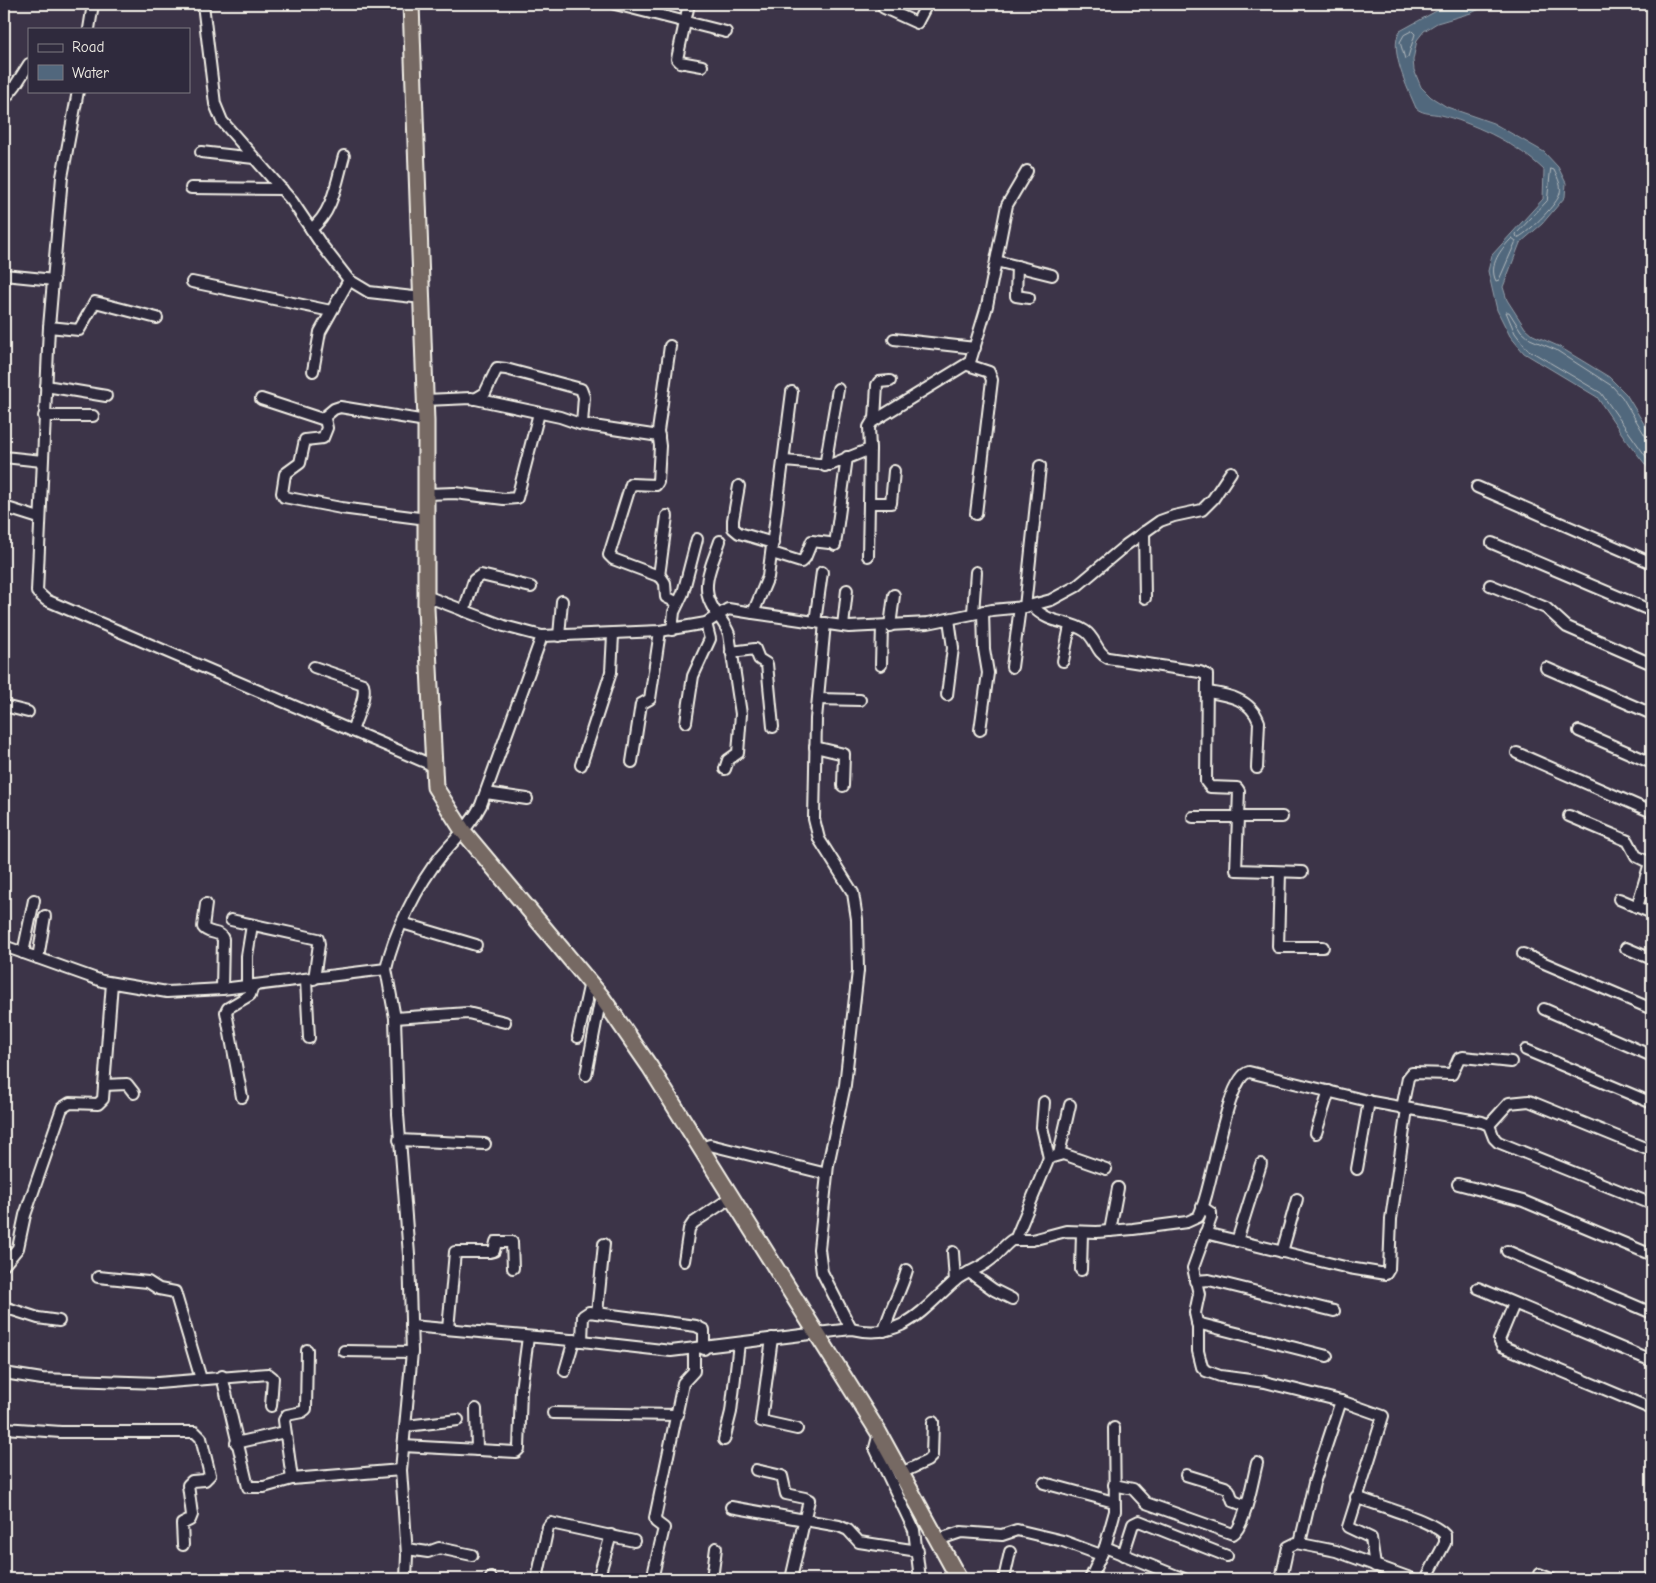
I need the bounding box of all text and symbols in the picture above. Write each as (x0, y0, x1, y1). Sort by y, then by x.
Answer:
legend (28, 28, 190, 92)
text: Road (72, 38, 104, 56)
text: Water (72, 64, 109, 82)

